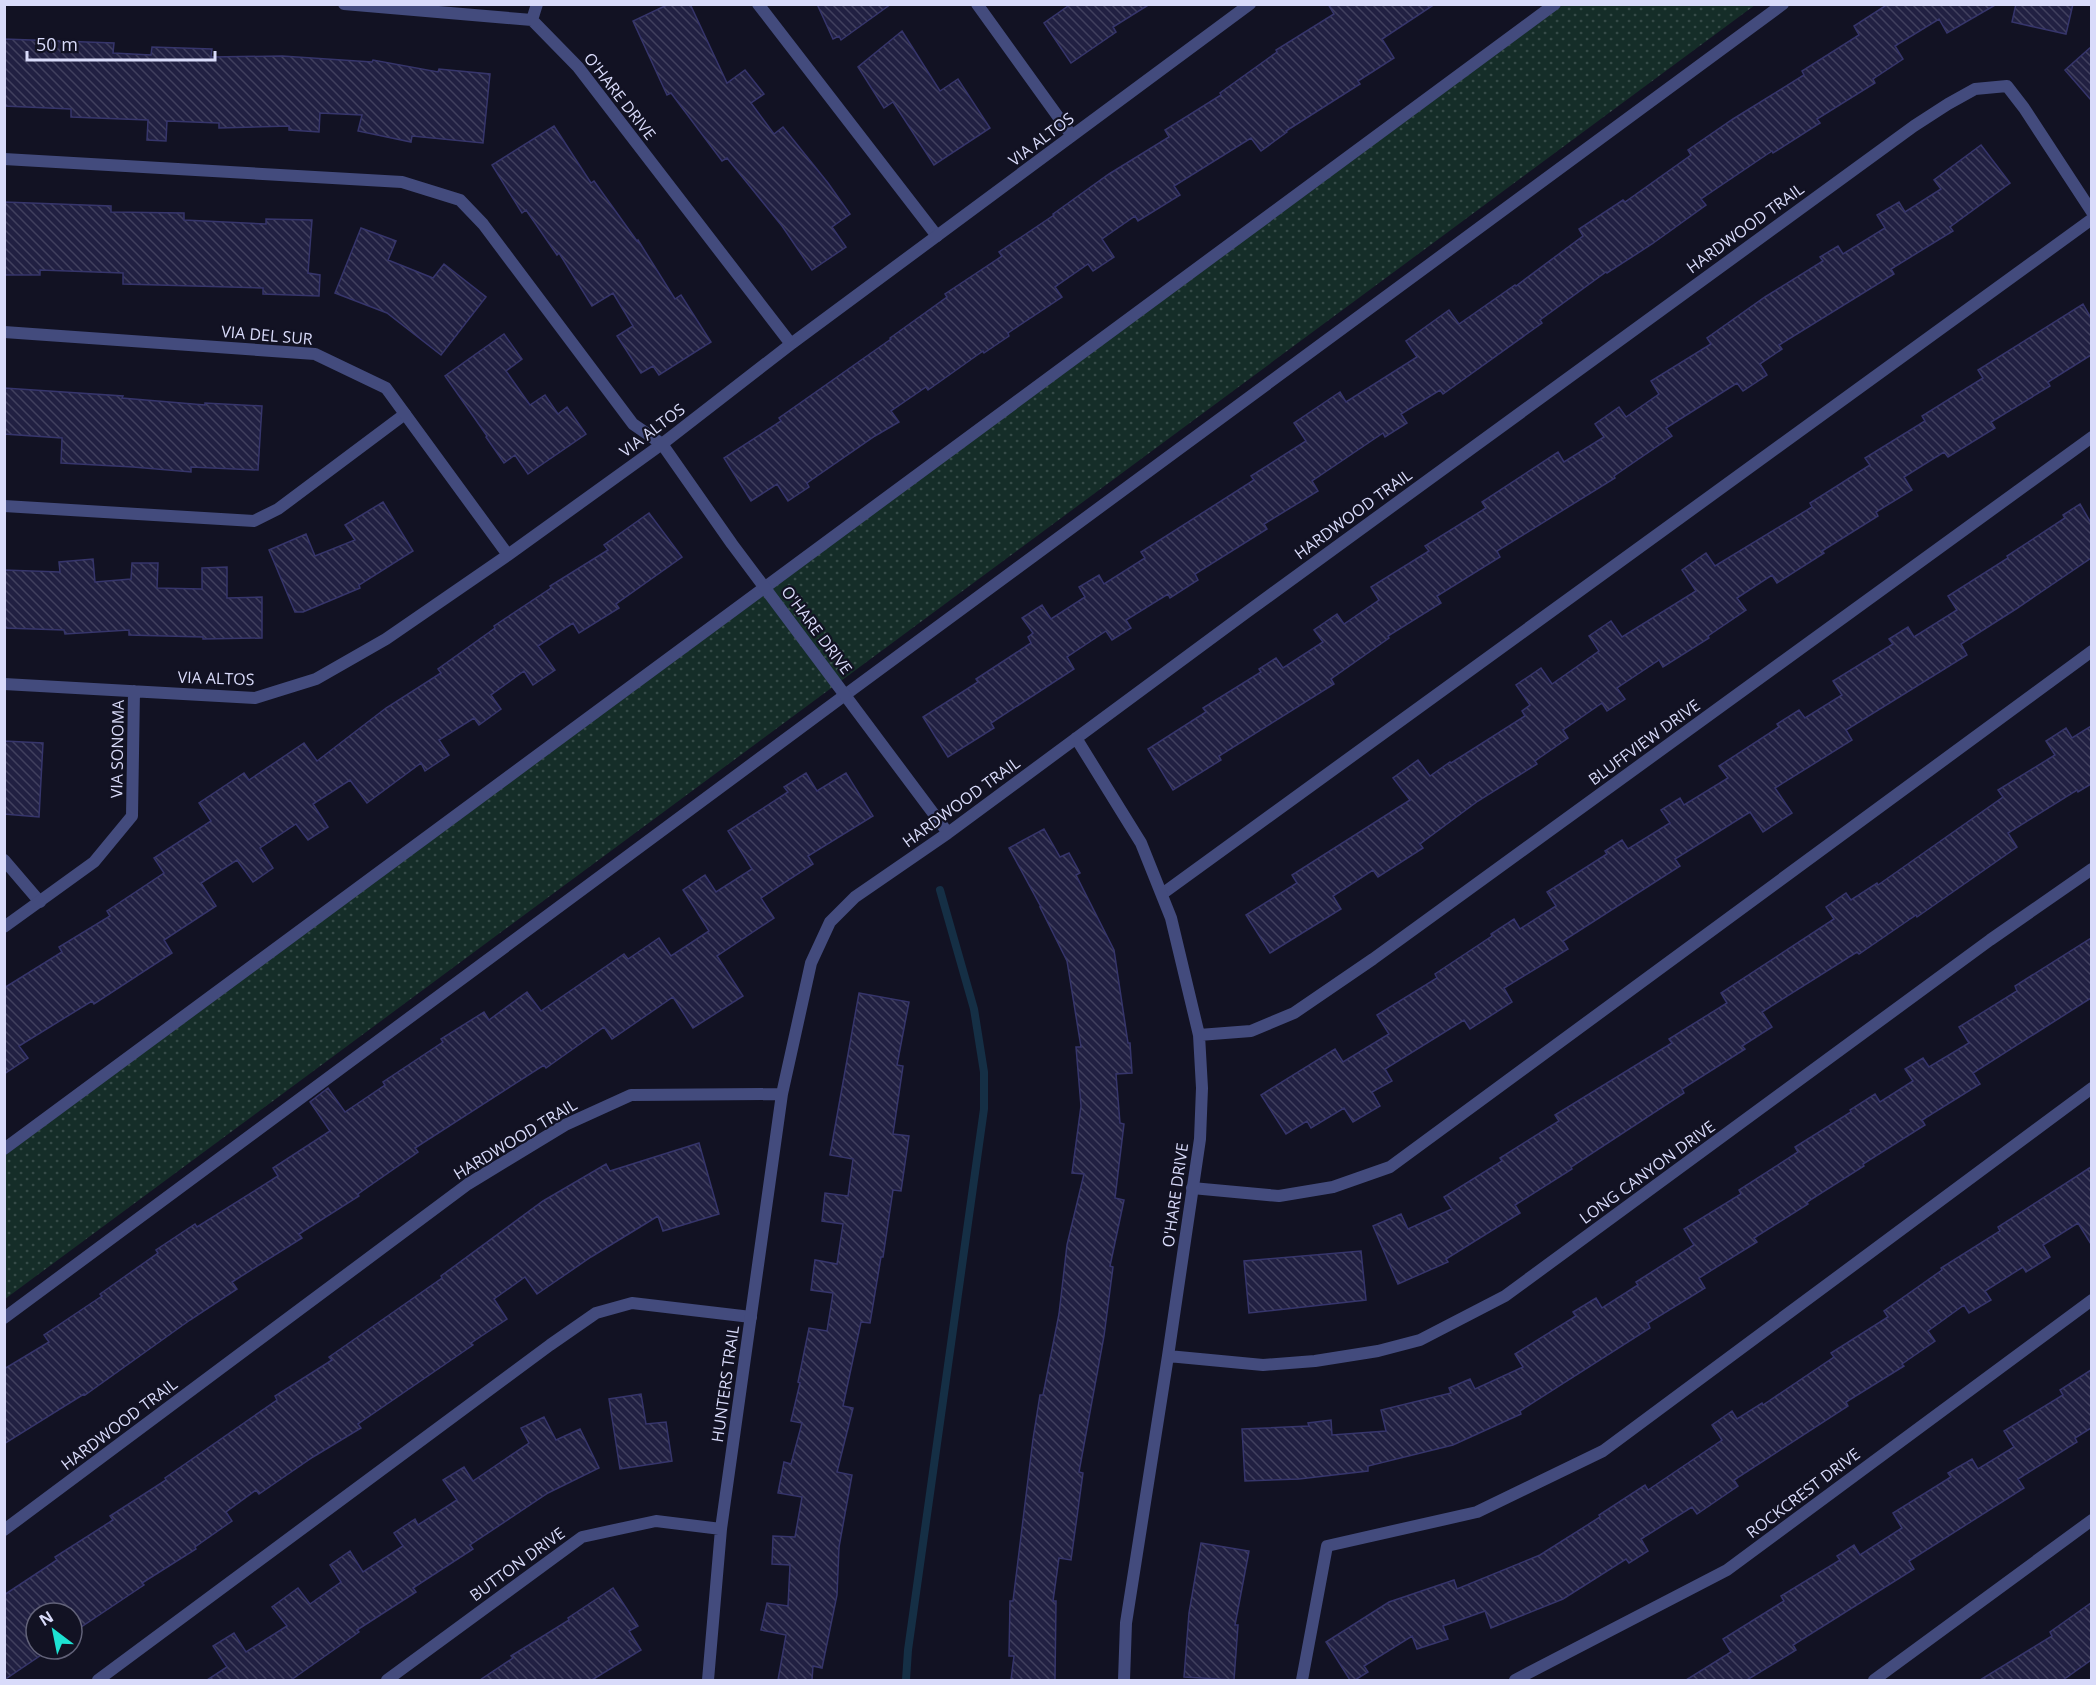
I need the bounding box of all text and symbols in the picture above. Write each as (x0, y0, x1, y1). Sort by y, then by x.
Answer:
scale bar (27, 24, 214, 62)
text: 50 m (36, 32, 78, 56)
street label: O'HARE DRIVE (579, 48, 661, 144)
street label: VIA ALTOS (1004, 107, 1078, 171)
street label: HARDWOOD TRAIL (1682, 178, 1808, 278)
street label: VIA DEL SUR (220, 320, 314, 350)
street label: VIA ALTOS (615, 398, 689, 462)
street label: HARDWOOD TRAIL (1290, 464, 1416, 564)
street label: O'HARE DRIVE (777, 581, 857, 679)
street label: VIA ALTOS (177, 666, 255, 690)
street label: BLUFFVIEW DRIVE (1584, 694, 1704, 790)
street label: VIA SONOMA (105, 699, 129, 798)
street label: HARDWOOD TRAIL (898, 752, 1024, 852)
street label: HARDWOOD TRAIL (449, 1093, 581, 1185)
street label: LONG CANYON DRIVE (1575, 1115, 1719, 1229)
street label: O'HARE DRIVE (1157, 1141, 1193, 1249)
street label: HUNTERS TRAIL (706, 1324, 744, 1444)
street label: HARDWOOD TRAIL (56, 1373, 182, 1475)
street label: ROCKCREST DRIVE (1742, 1443, 1864, 1543)
street label: BUTTON DRIVE (465, 1522, 569, 1606)
north arrow (24, 1601, 84, 1661)
text: N (35, 1606, 57, 1631)

